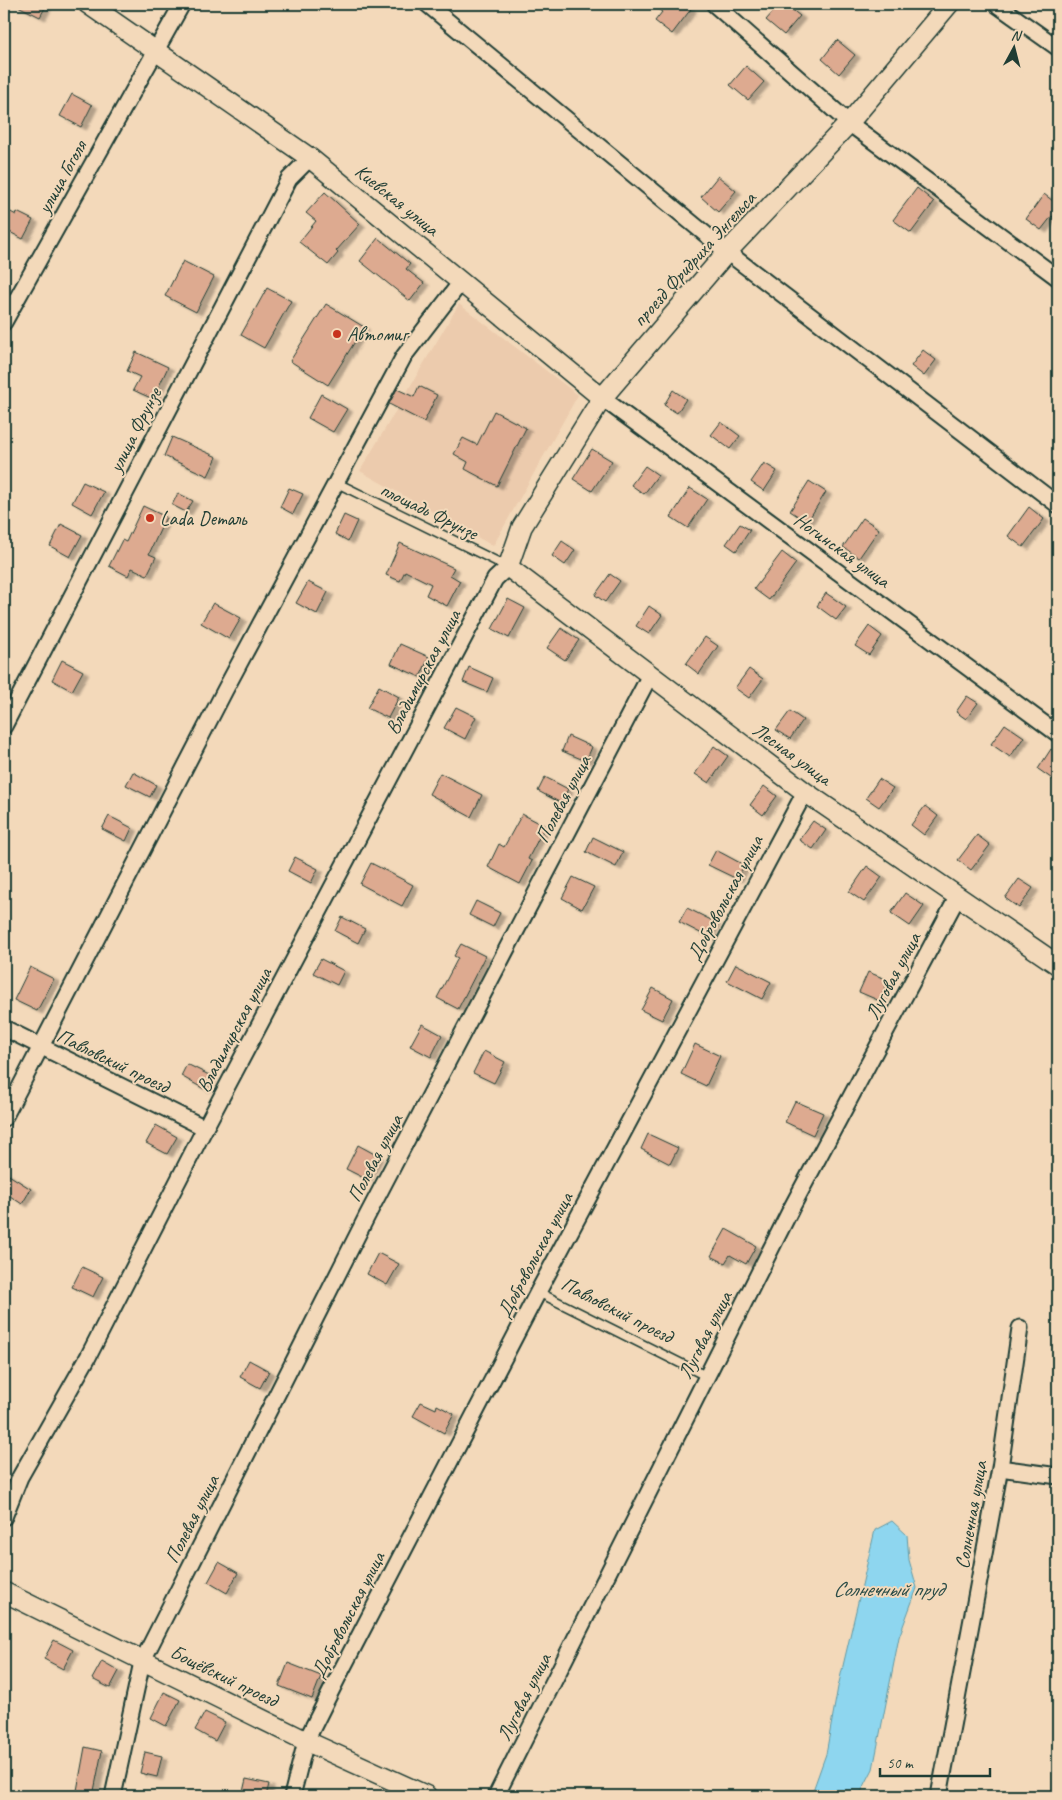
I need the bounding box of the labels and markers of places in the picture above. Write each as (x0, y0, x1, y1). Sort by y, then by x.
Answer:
place label: Автомиг (347, 322, 410, 347)
marker: Автомиг (331, 328, 343, 340)
place label: Lada Dеталь (160, 506, 248, 531)
marker: Lada Dеталь (144, 512, 156, 524)

